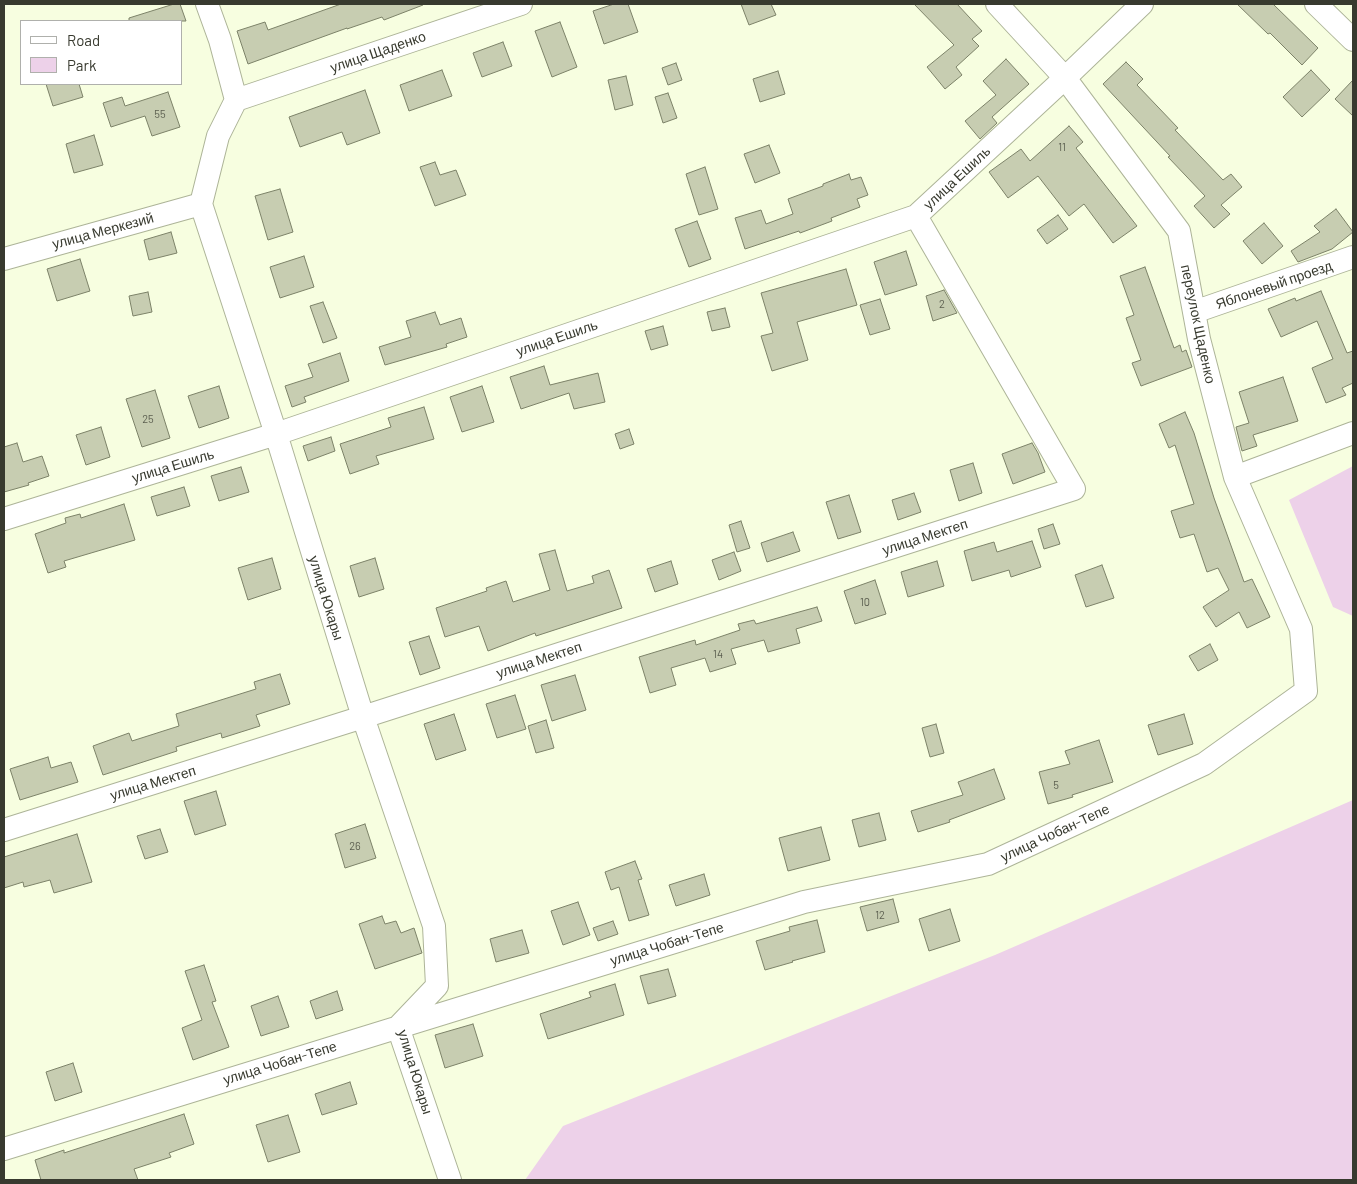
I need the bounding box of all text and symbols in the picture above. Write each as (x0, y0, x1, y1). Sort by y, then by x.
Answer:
legend (20, 20, 182, 85)
street label: улица Щаденко (328, 28, 428, 76)
text: Road (67, 31, 100, 49)
text: Park (67, 56, 96, 74)
house number: 55 (154, 107, 166, 121)
house number: 11 (1058, 140, 1066, 154)
street label: улица Ешиль (920, 143, 994, 213)
street label: улица Меркезий (50, 209, 156, 253)
street label: Яблоневый проезд (1214, 257, 1334, 313)
street label: переулок Щаденко (1177, 263, 1219, 385)
house number: 2 (939, 297, 945, 311)
street label: улица Ешиль (514, 316, 600, 360)
house number: 25 (142, 412, 154, 426)
street label: улица Ешиль (130, 446, 216, 486)
street label: улица Мектеп (880, 515, 970, 559)
street label: улица Юкары (305, 554, 347, 642)
house number: 10 (860, 595, 870, 609)
street label: улица Мектеп (494, 638, 584, 682)
house number: 14 (713, 647, 723, 661)
street label: улица Мектеп (108, 762, 198, 804)
house number: 5 (1053, 778, 1059, 792)
street label: улица Чобан-Тепе (998, 800, 1112, 866)
house number: 26 (349, 839, 361, 853)
house number: 12 (875, 908, 885, 922)
street label: улица Чобан-Тепе (608, 919, 726, 969)
street label: улица Юкары (394, 1028, 436, 1116)
street label: улица Чобан-Тепе (221, 1038, 339, 1088)

